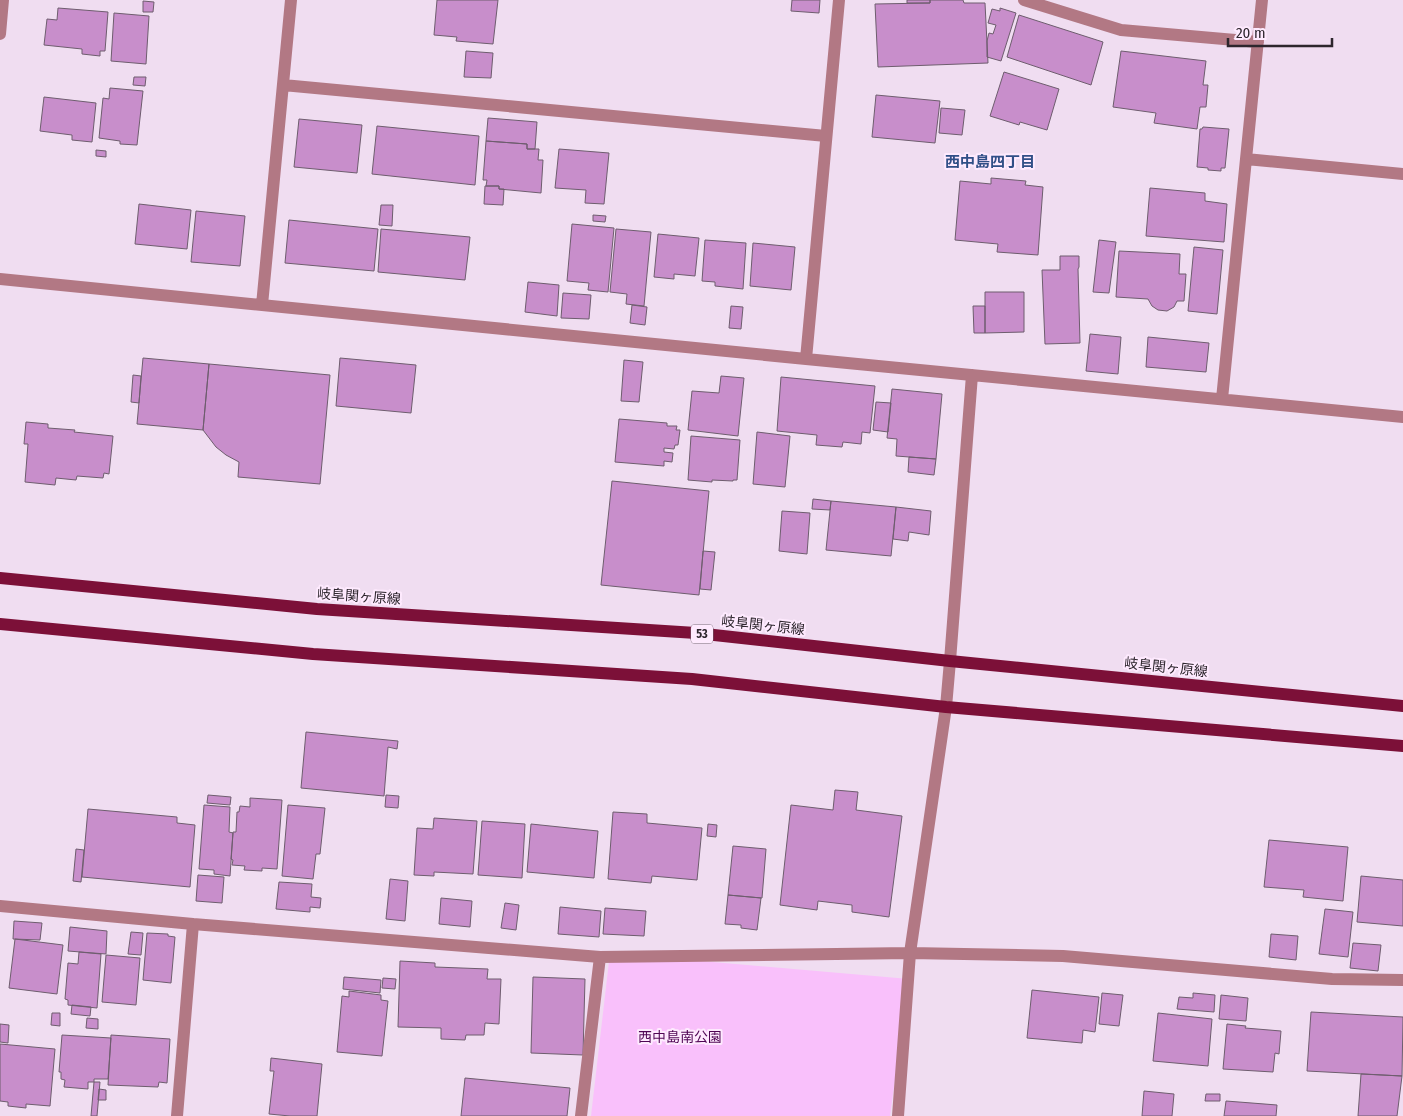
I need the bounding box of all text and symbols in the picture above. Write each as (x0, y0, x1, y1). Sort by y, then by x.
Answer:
scale bar (1228, 15, 1332, 47)
text: 20 m (1236, 24, 1266, 42)
district label: 西中島四丁目 (945, 153, 1035, 171)
street label: 岐阜関ヶ原線 (316, 585, 401, 608)
street label: 岐阜関ヶ原線 (720, 613, 806, 638)
road number: 53 (691, 624, 713, 644)
street label: 岐阜関ヶ原線 (1123, 655, 1209, 680)
park label: 西中島南公園 (638, 1029, 722, 1046)

